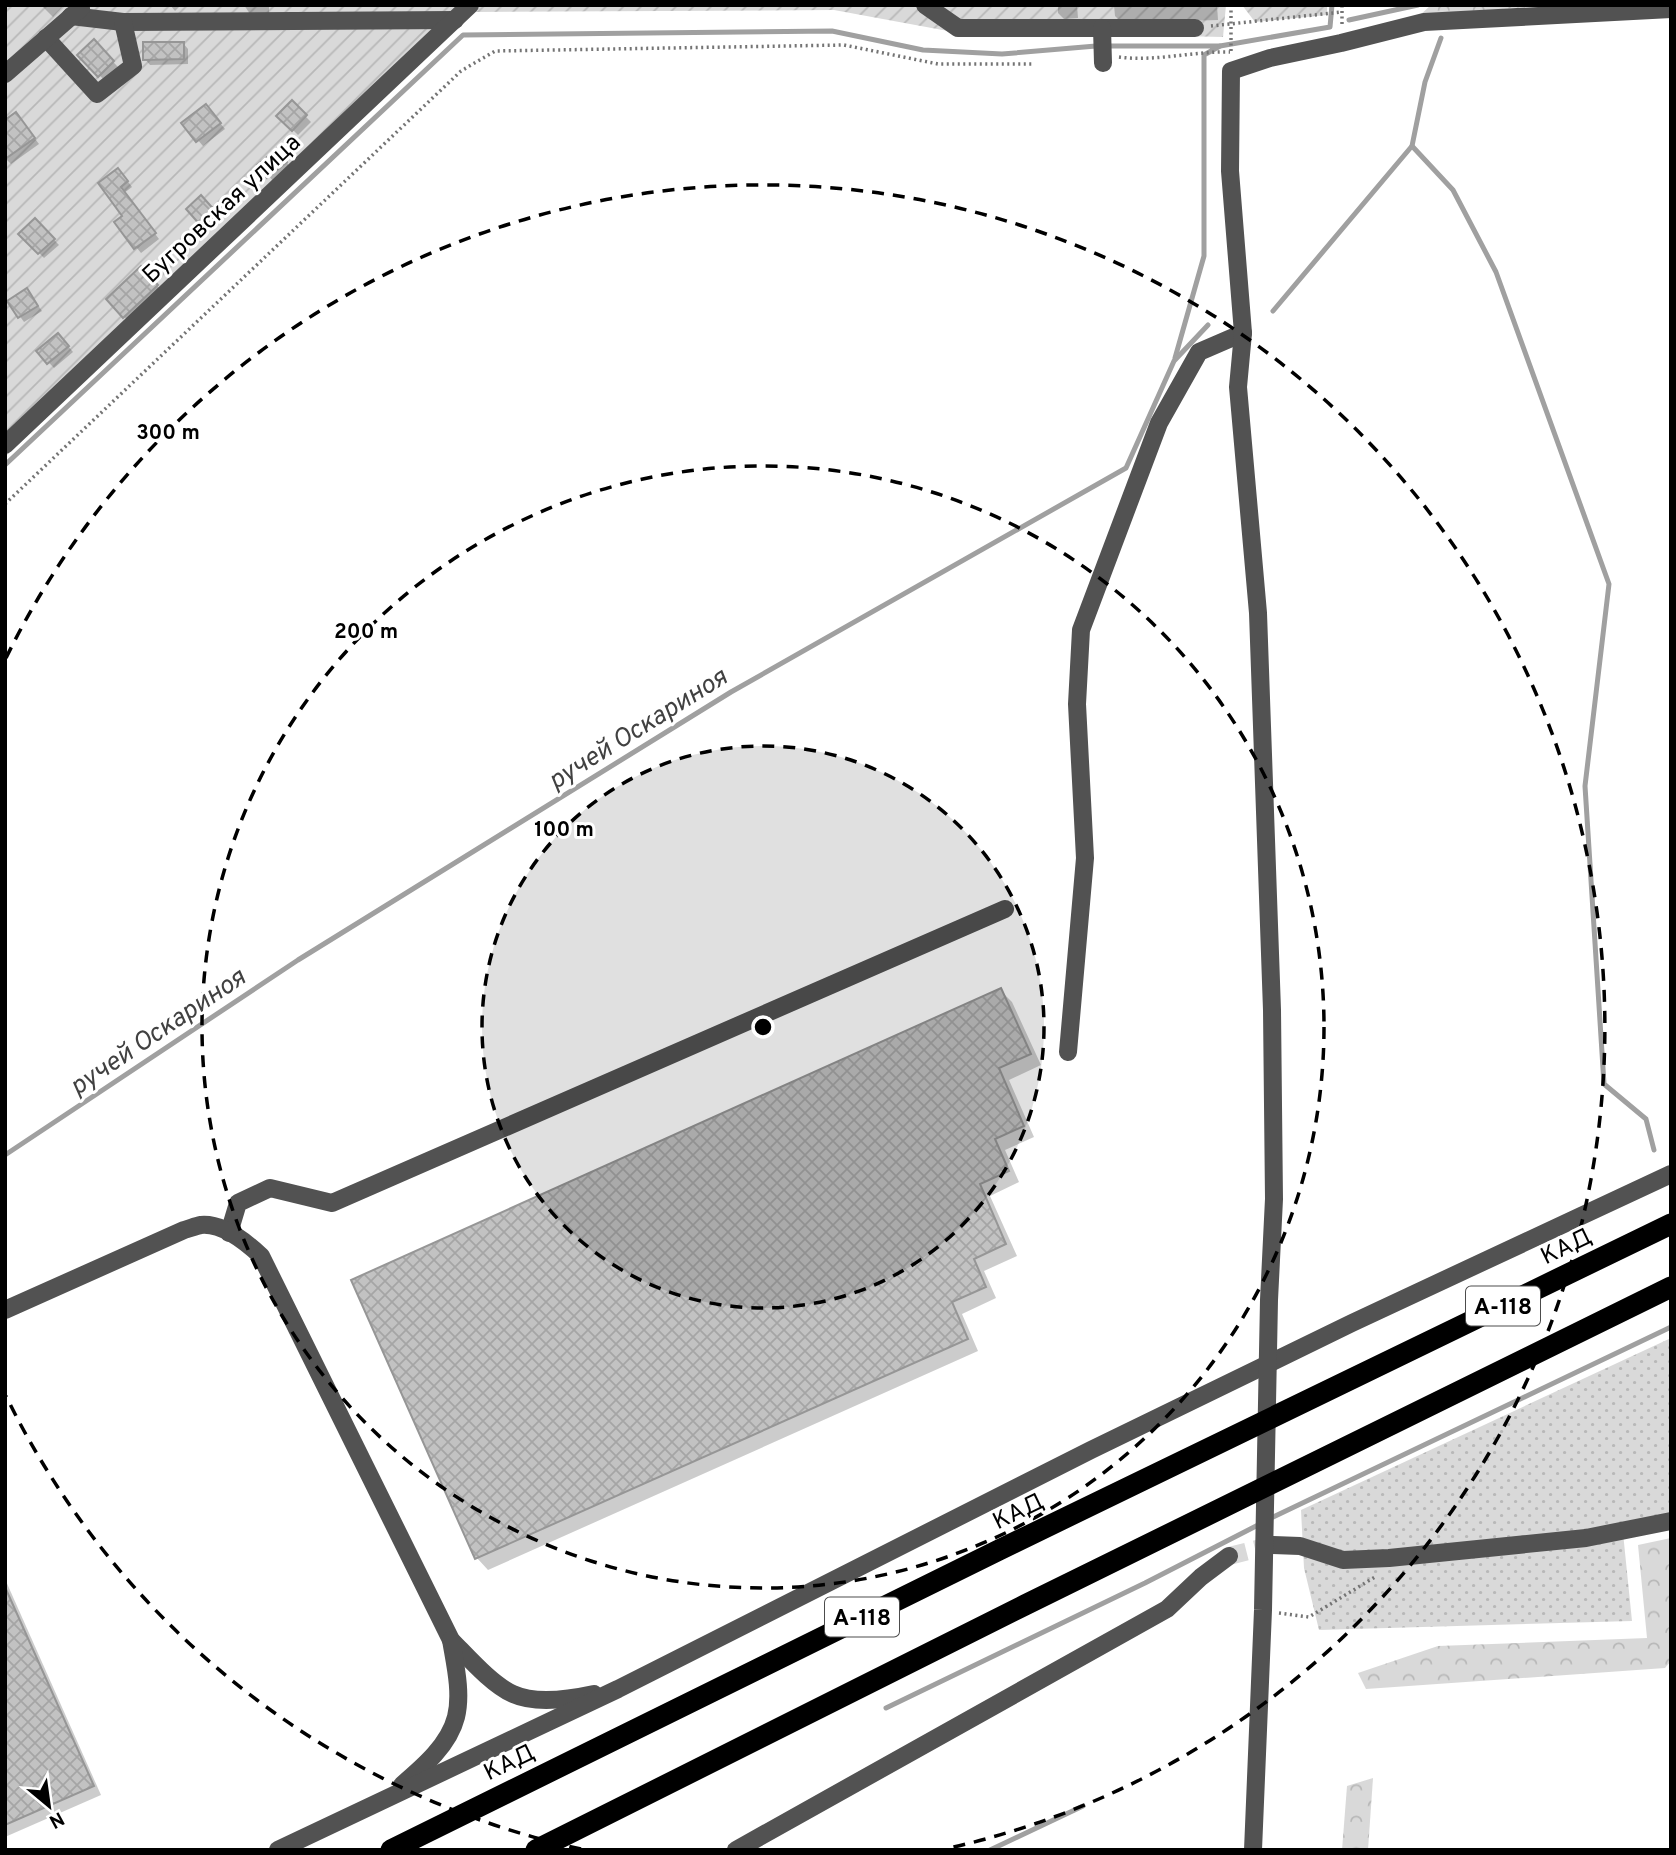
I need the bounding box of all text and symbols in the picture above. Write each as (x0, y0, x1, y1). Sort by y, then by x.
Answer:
street label: Бугровская улица (137, 128, 308, 291)
text: 300 m (136, 420, 200, 447)
text: 200 m (334, 619, 398, 646)
water label: ручей Оскариноя (542, 661, 735, 799)
text: 100 m (534, 817, 594, 844)
water label: ручей Оскариноя (64, 962, 253, 1104)
centre of rings (751, 1015, 775, 1039)
street label: КАД (1536, 1223, 1597, 1273)
road number: А-118 (1466, 1287, 1540, 1326)
street label: КАД (988, 1488, 1049, 1538)
road number: А-118 (825, 1598, 899, 1636)
street label: КАД (479, 1739, 540, 1789)
north arrow (14, 1771, 84, 1841)
text: N (44, 1805, 68, 1833)

